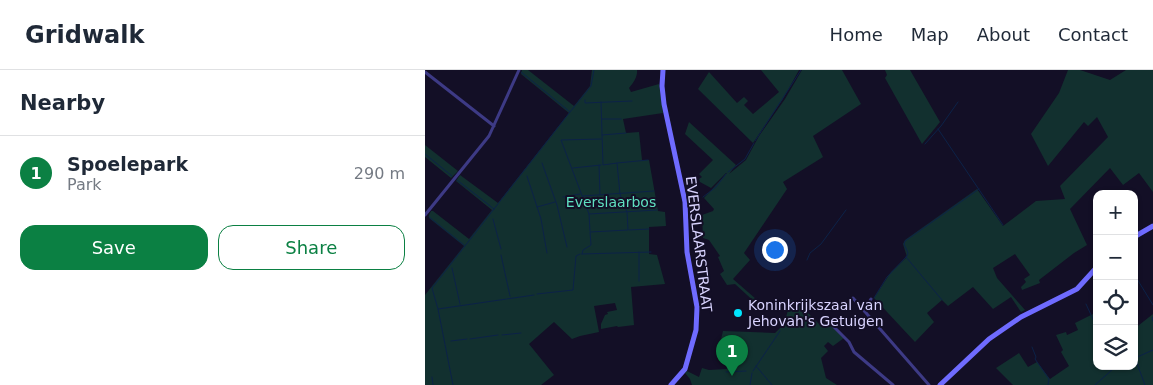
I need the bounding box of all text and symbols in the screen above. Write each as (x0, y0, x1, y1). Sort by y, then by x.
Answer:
text: Gridwalk (25, 21, 145, 49)
text: Home (830, 24, 883, 45)
text: Map (911, 24, 949, 45)
text: About (977, 24, 1030, 45)
text: Contact (1058, 24, 1128, 45)
text: Nearby (20, 91, 105, 115)
text: Spoelepark (67, 153, 188, 175)
text: 1 (30, 164, 42, 183)
text: 290 m (354, 164, 405, 183)
text: Park (67, 175, 102, 194)
street label: EVERSLAARSTRAAT (683, 175, 715, 313)
map controls (1093, 190, 1138, 370)
button: + (1093, 190, 1138, 235)
park label: Everslaarbos (566, 194, 656, 210)
button: Save (20, 225, 208, 270)
button: Share (218, 225, 405, 270)
button: − (1093, 235, 1138, 280)
your location (762, 237, 788, 263)
button: locate (1093, 280, 1138, 325)
place label: Koninkrijkszaal van Jehovah's Getuigen (747, 297, 884, 329)
marker: Koninkrijkszaal van Jehovah's Getuigen (732, 307, 744, 319)
button: layers (1093, 325, 1138, 370)
pin: 1 (716, 335, 748, 376)

